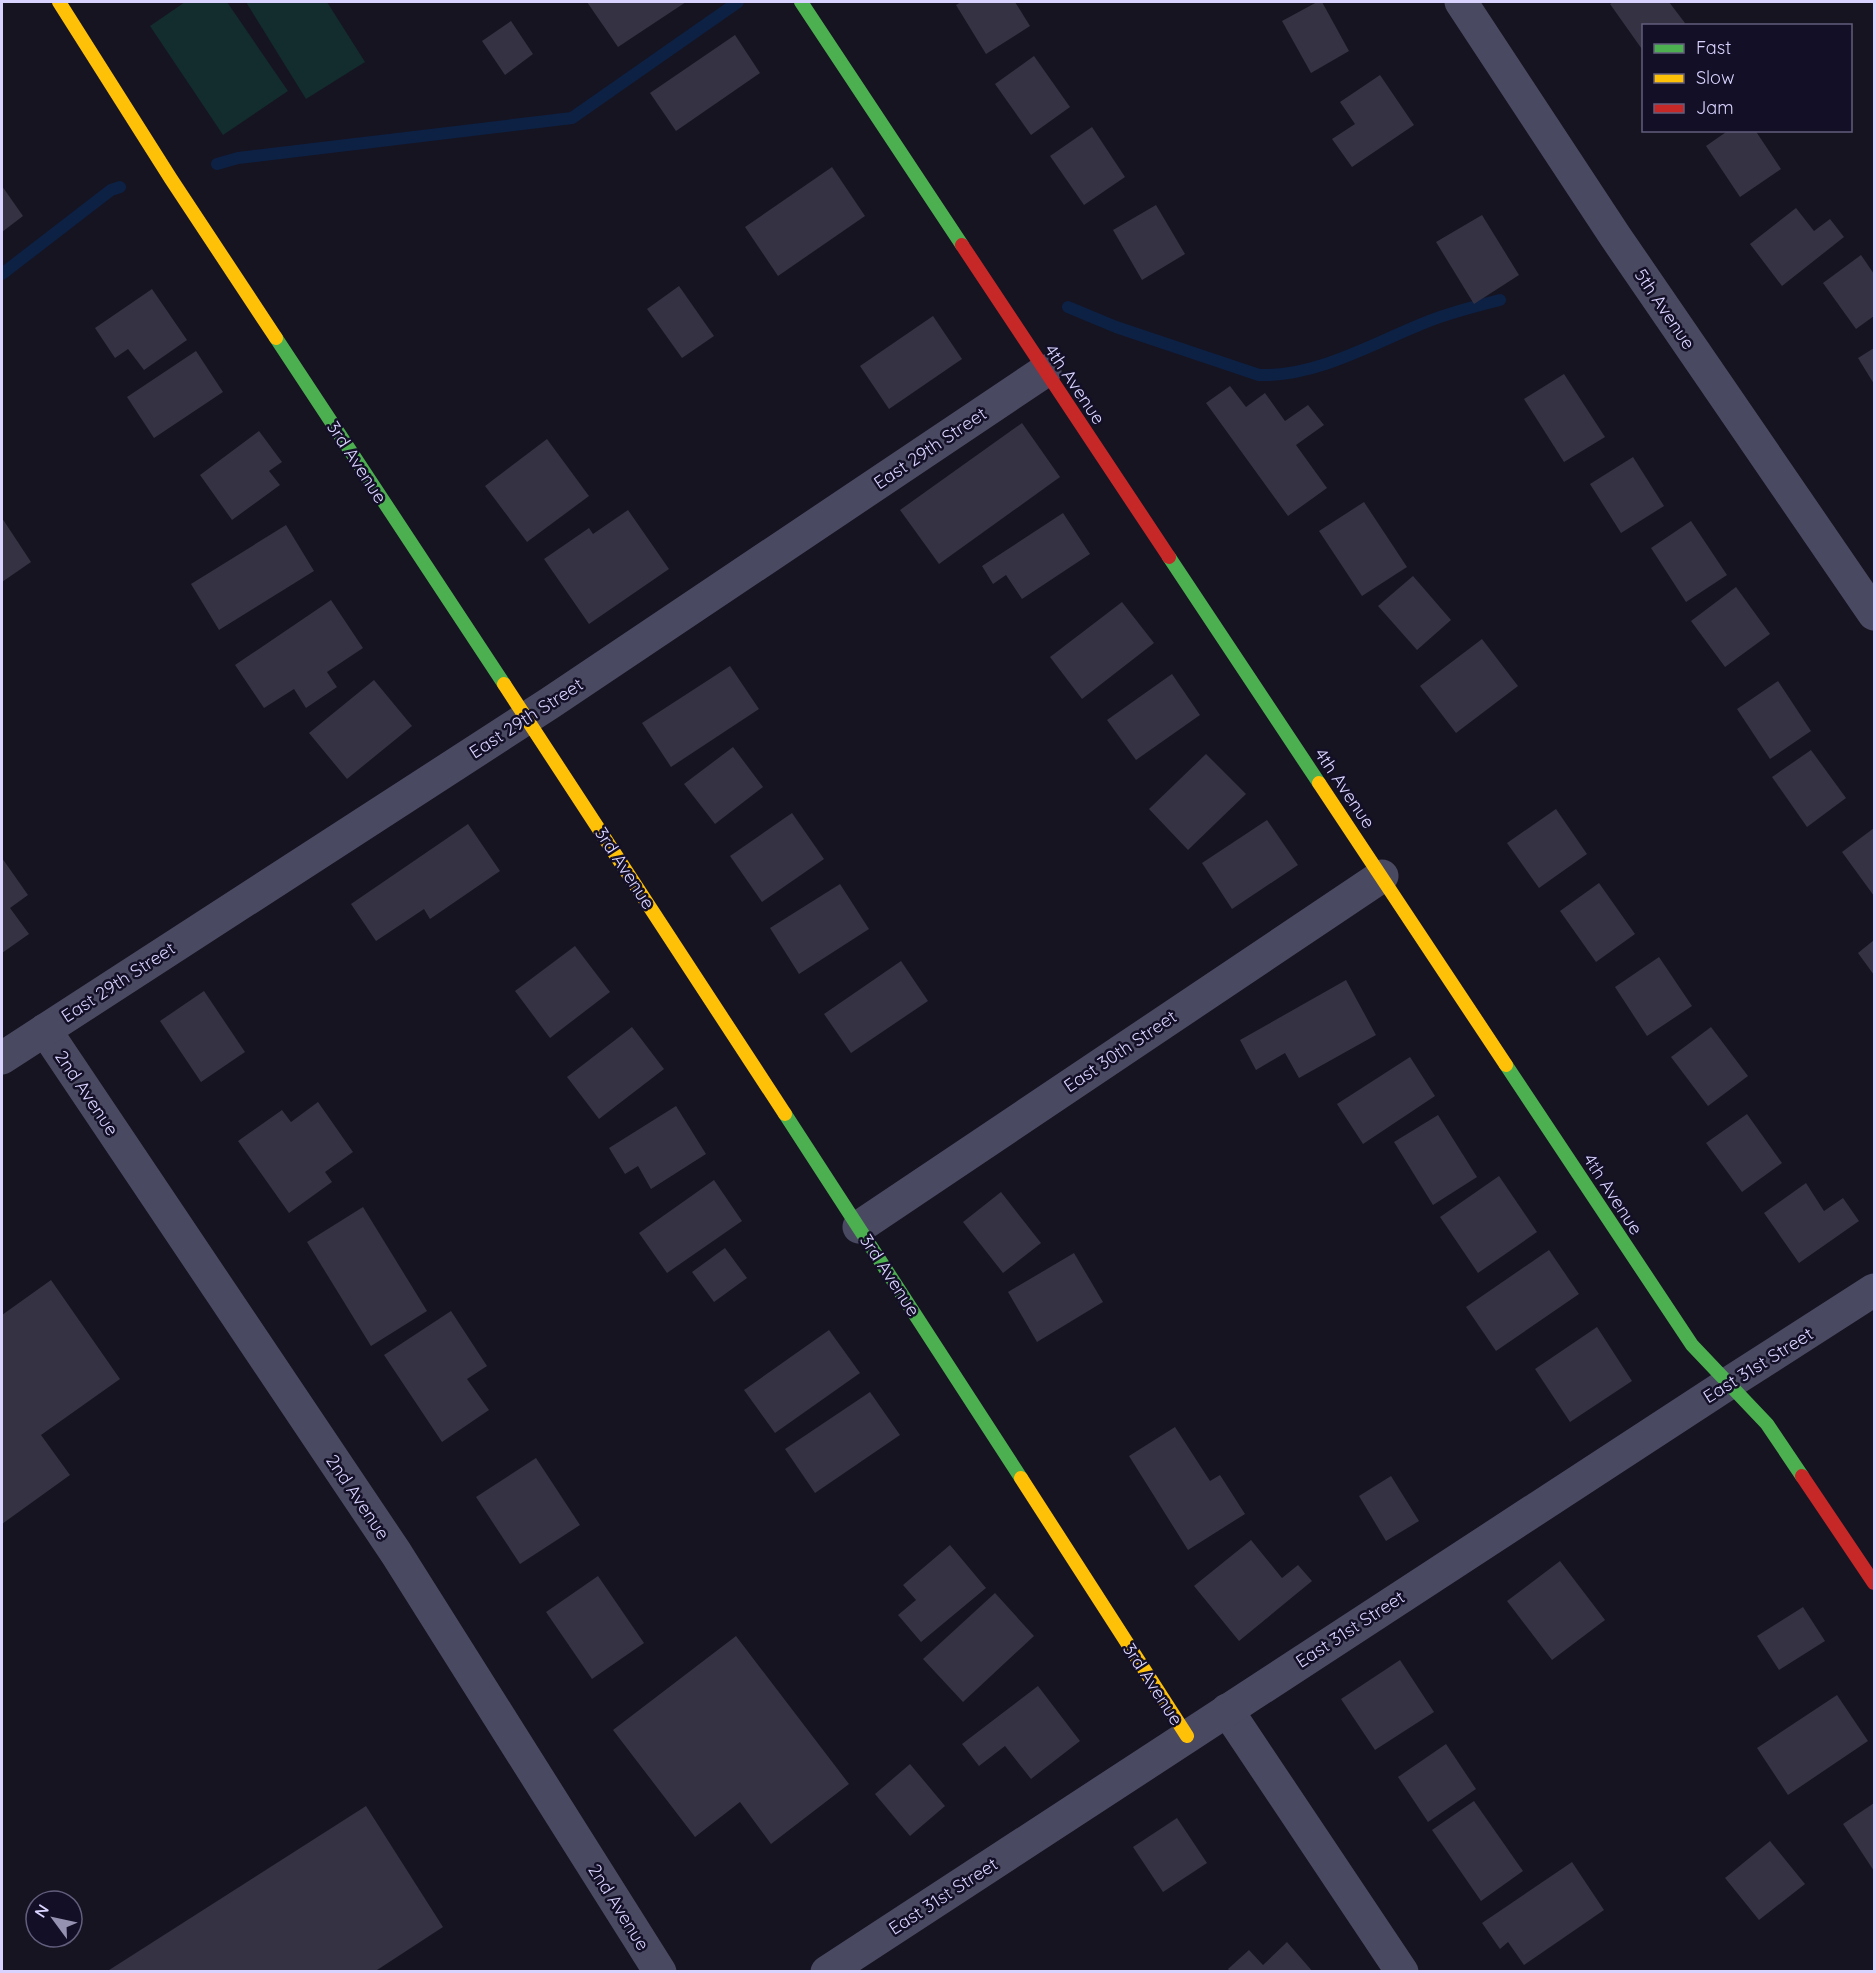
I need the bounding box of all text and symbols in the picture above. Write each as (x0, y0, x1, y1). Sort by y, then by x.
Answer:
legend (1642, 24, 1852, 132)
text: Fast (1696, 36, 1731, 59)
text: Slow (1696, 66, 1734, 89)
text: Jam (1696, 96, 1734, 119)
street label: 5th Avenue (1630, 264, 1700, 354)
street label: 4th Avenue (1040, 339, 1110, 429)
street label: East 29th Street (869, 402, 991, 494)
street label: 3rd Avenue (322, 417, 392, 507)
street label: East 29th Street (465, 673, 587, 763)
street label: 4th Avenue (1310, 743, 1380, 833)
street label: 3rd Avenue (590, 823, 660, 913)
street label: East 29th Street (57, 937, 179, 1027)
street label: East 30th Street (1059, 1005, 1181, 1097)
street label: 2nd Avenue (50, 1046, 124, 1140)
street label: 4th Avenue (1578, 1149, 1648, 1239)
street label: 3rd Avenue (855, 1230, 925, 1320)
street label: East 31st Street (1699, 1322, 1817, 1408)
street label: 2nd Avenue (321, 1450, 395, 1544)
street label: East 31st Street (1291, 1585, 1409, 1673)
street label: 3rd Avenue (1118, 1639, 1188, 1729)
street label: East 31st Street (884, 1852, 1002, 1940)
street label: 2nd Avenue (583, 1859, 655, 1955)
north arrow (24, 1889, 84, 1949)
text: N (30, 1900, 53, 1921)

